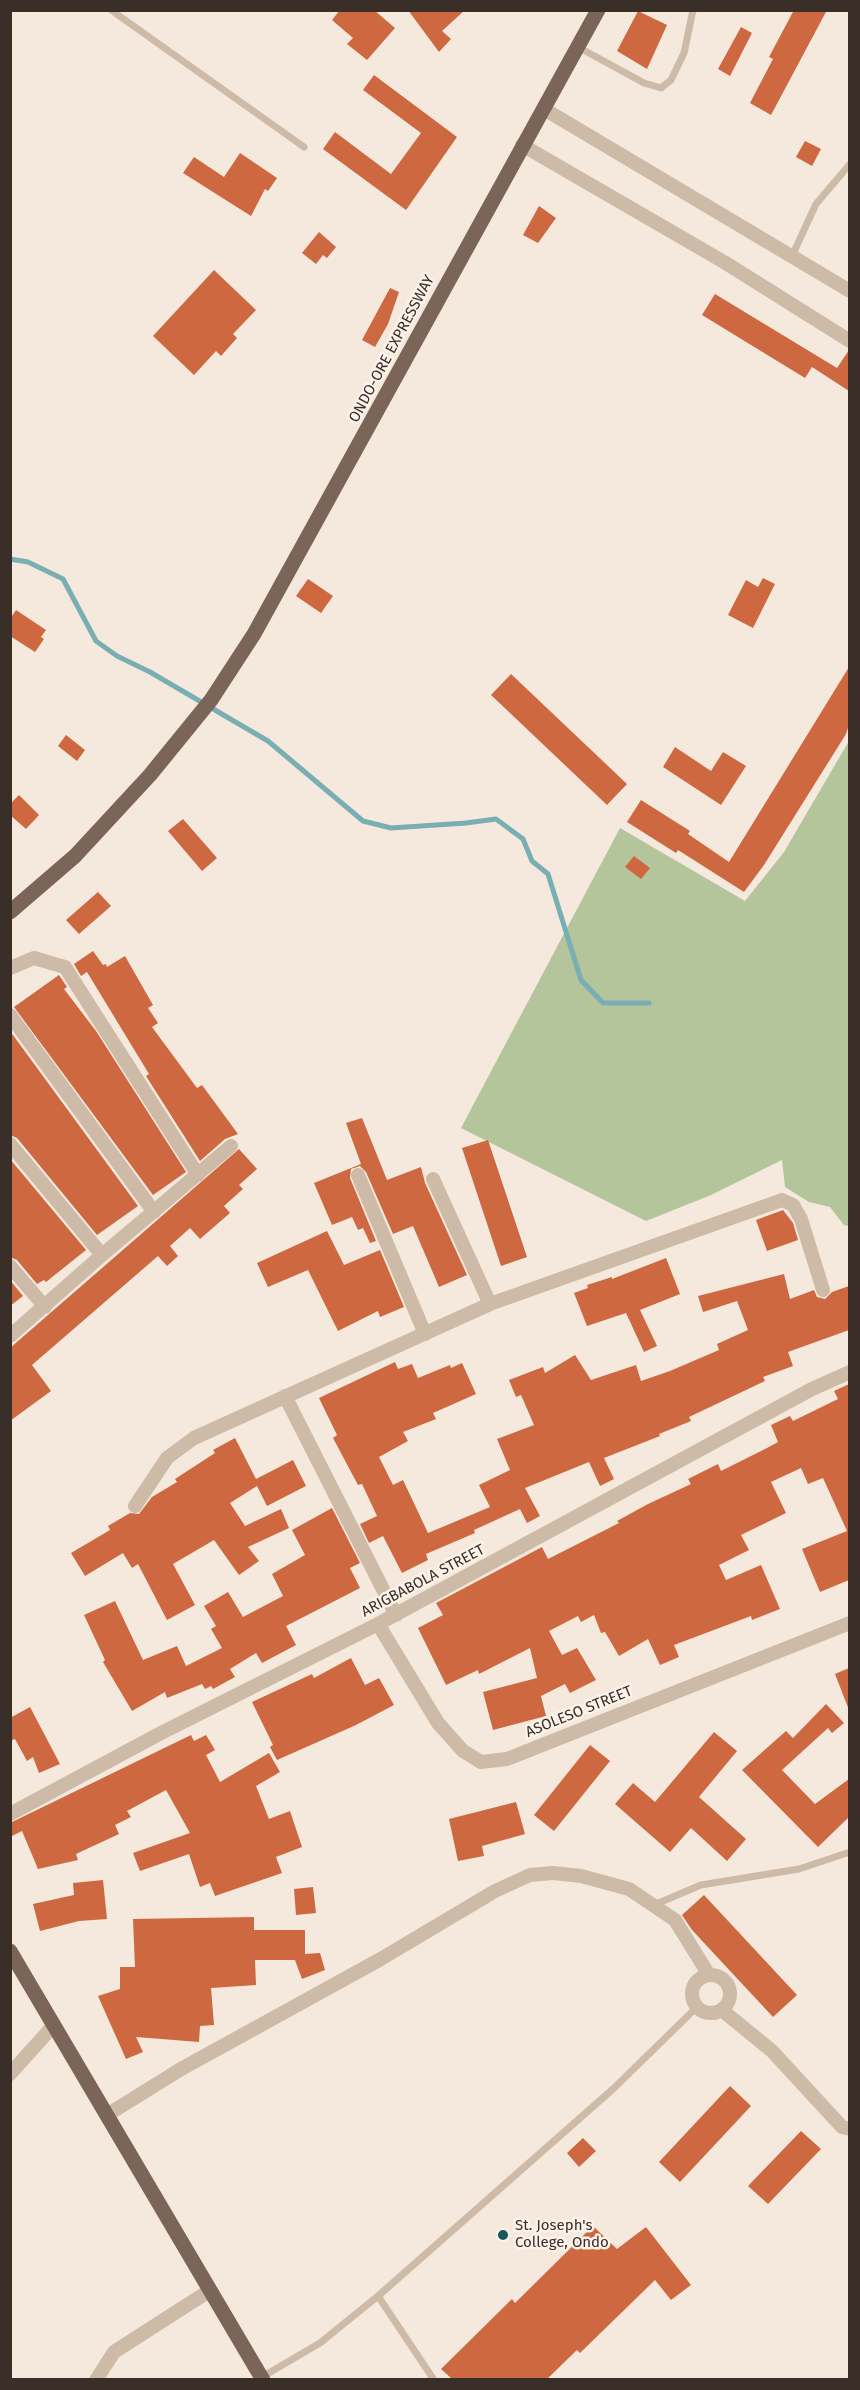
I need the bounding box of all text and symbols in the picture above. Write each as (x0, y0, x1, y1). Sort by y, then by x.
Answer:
street label: ONDO-ORE EXPRESSWAY (345, 272, 439, 426)
street label: ARIGBABOLA STREET (358, 1541, 488, 1621)
street label: ASOLESO STREET (523, 1682, 635, 1742)
place label: St. Joseph's College, Ondo (515, 2217, 609, 2252)
marker: St. Joseph's College, Ondo (496, 2228, 510, 2242)

